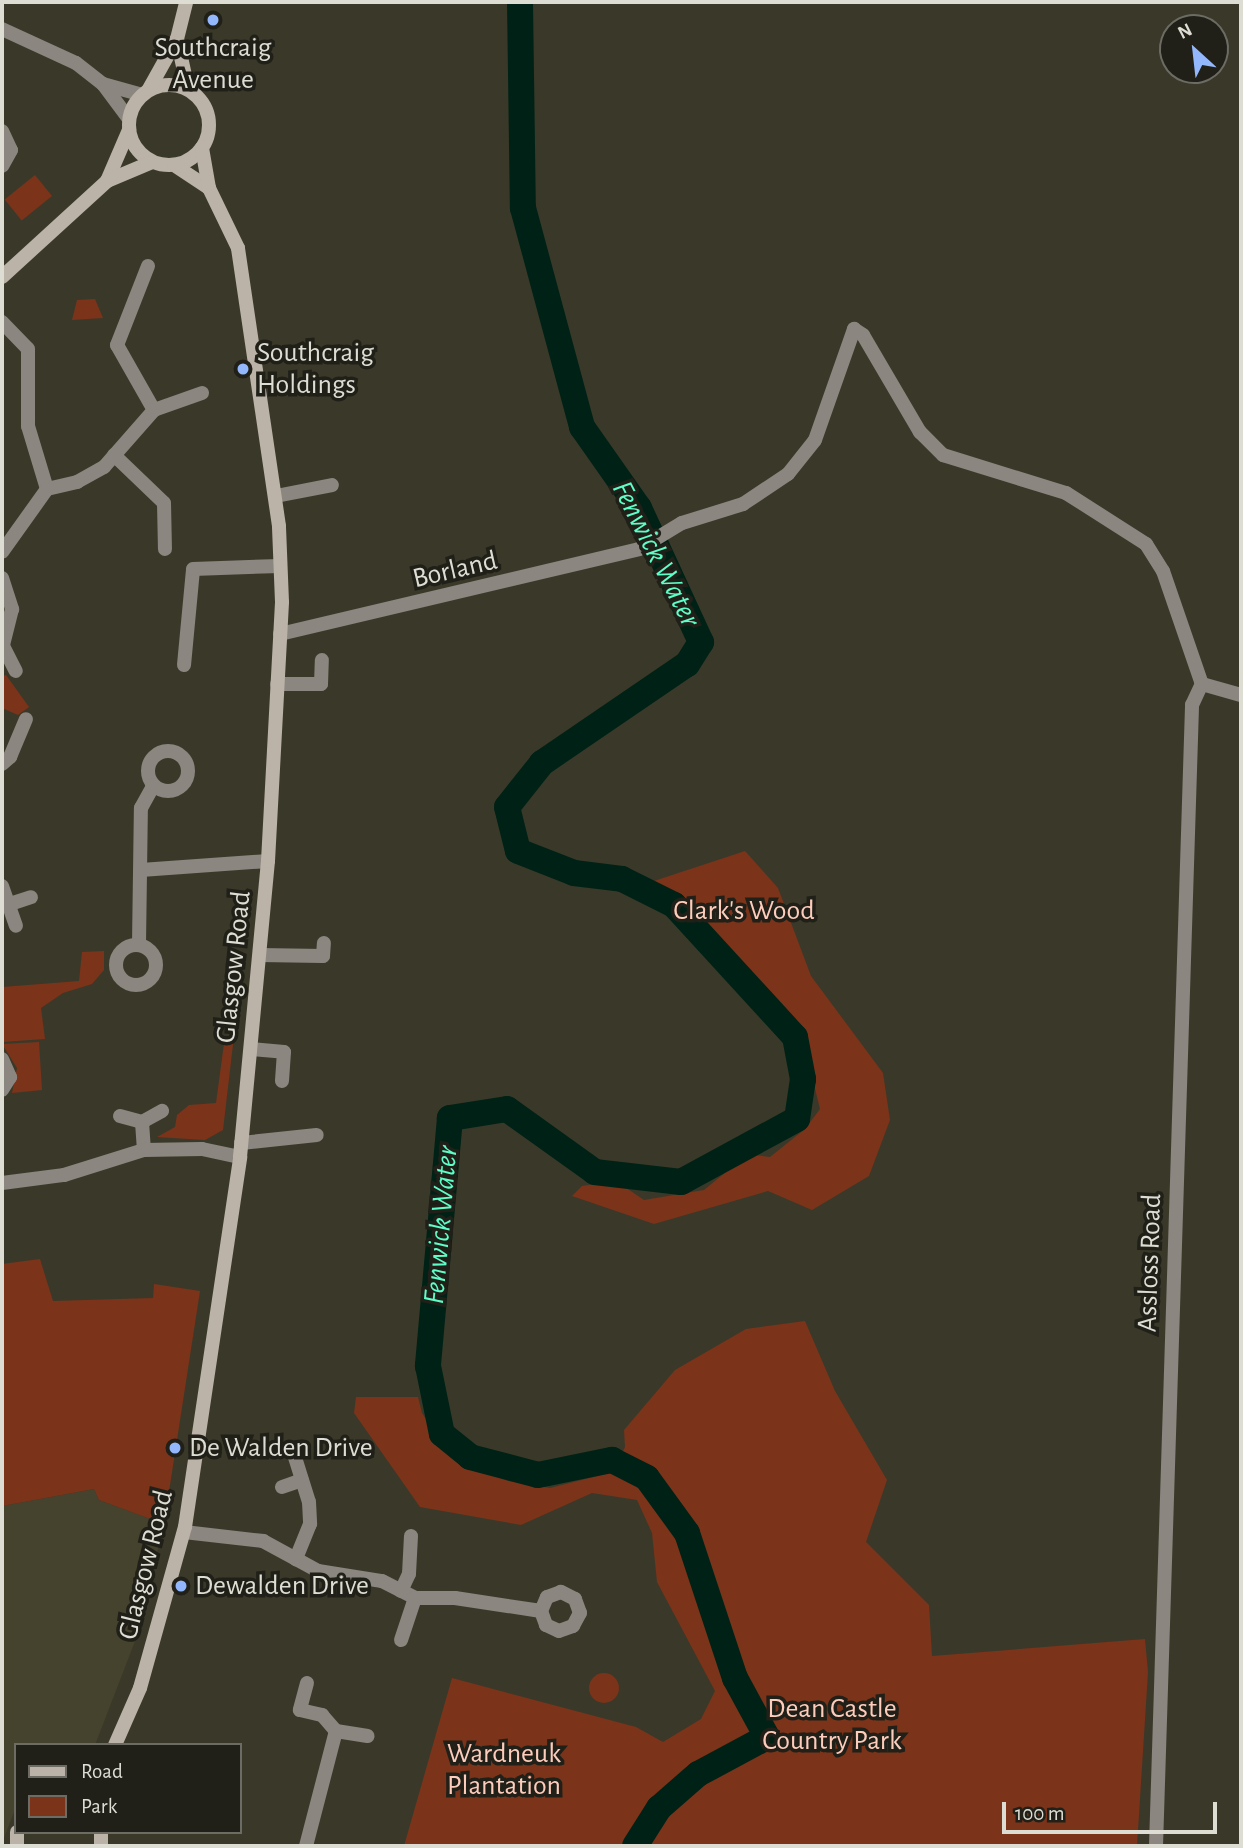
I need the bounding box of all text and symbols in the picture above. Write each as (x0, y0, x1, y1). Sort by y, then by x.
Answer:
marker: Southcraig Avenue (205, 12, 221, 28)
north arrow (1159, 14, 1229, 84)
text: N (1175, 20, 1195, 43)
place label: Southcraig Avenue (155, 31, 271, 97)
place label: Southcraig Holdings (257, 336, 374, 402)
marker: Southcraig Holdings (235, 361, 251, 377)
water label: Fenwick Water (604, 475, 708, 633)
street label: Borland (409, 544, 501, 596)
street label: Glasgow Road (209, 889, 259, 1045)
park label: Clark's Wood (673, 894, 815, 928)
water label: Fenwick Water (416, 1144, 466, 1306)
street label: Assloss Road (1131, 1193, 1169, 1333)
place label: De Walden Drive (189, 1431, 373, 1465)
marker: De Walden Drive (167, 1440, 183, 1456)
street label: Glasgow Road (111, 1487, 181, 1643)
place label: Dewalden Drive (195, 1569, 369, 1603)
marker: Dewalden Drive (173, 1578, 189, 1594)
park label: Dean Castle Country Park (762, 1692, 902, 1758)
park label: Wardneuk Plantation (447, 1737, 561, 1803)
legend (14, 1743, 242, 1834)
text: Road (81, 1761, 123, 1782)
scale bar (1005, 1788, 1220, 1832)
text: Park (81, 1796, 117, 1817)
text: 100 m (1015, 1803, 1065, 1824)

